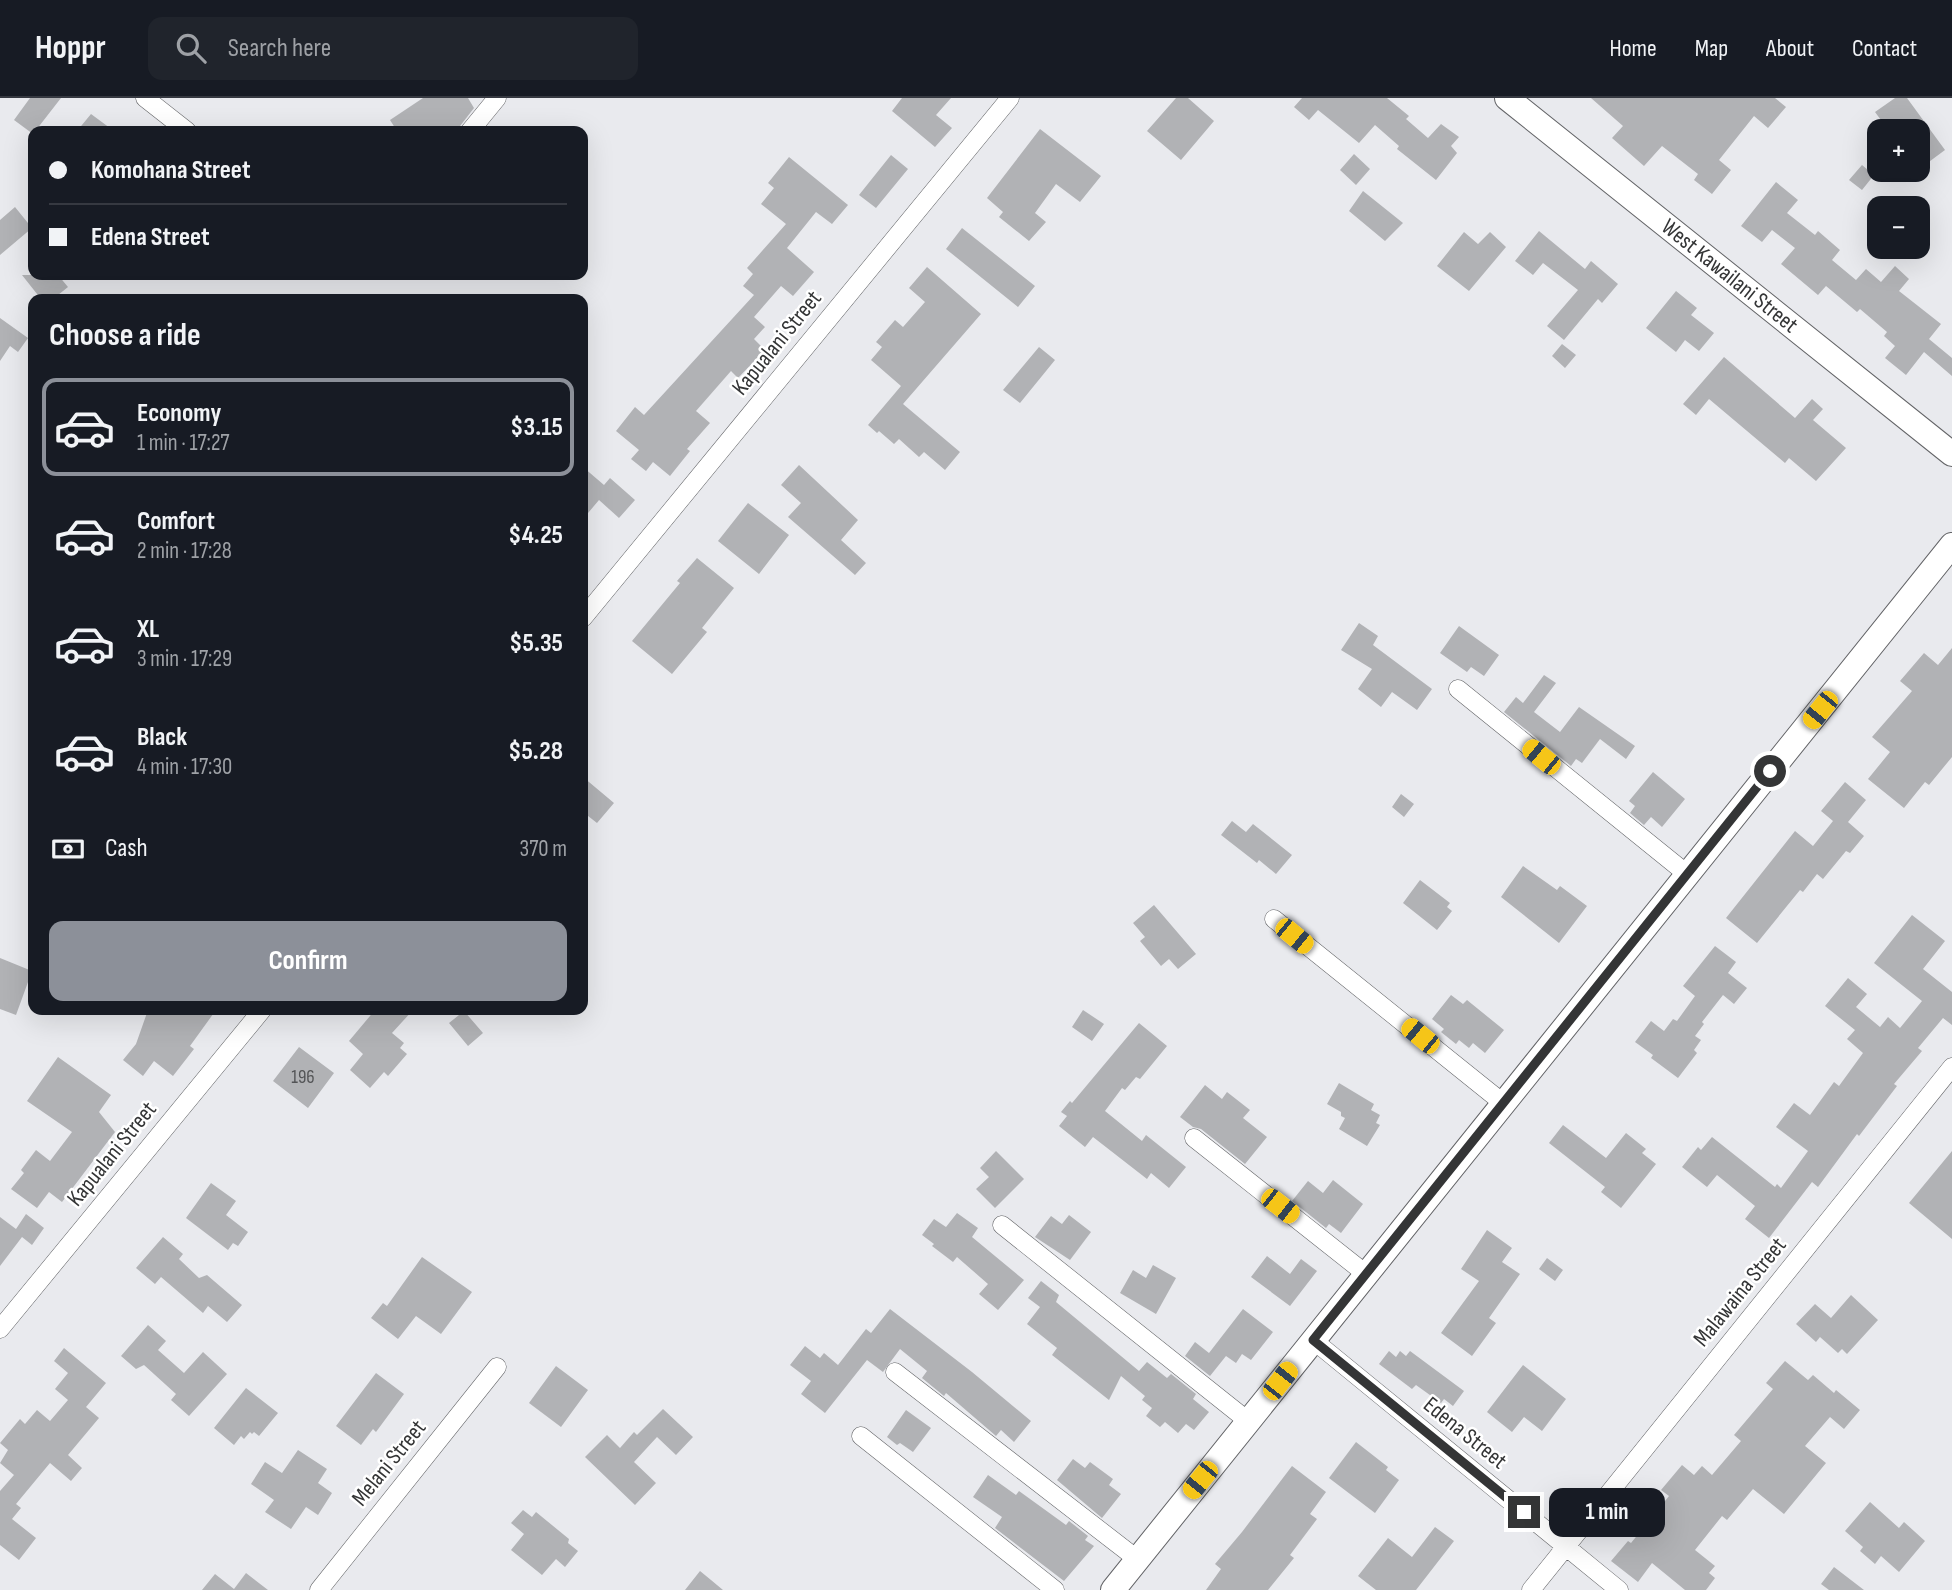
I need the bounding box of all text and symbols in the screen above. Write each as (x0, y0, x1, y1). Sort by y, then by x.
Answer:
search box (148, 17, 638, 80)
text: Hoppr (35, 28, 106, 68)
icon: search (172, 29, 210, 67)
text: Search here (228, 33, 331, 64)
text: Home (1609, 34, 1657, 63)
text: Map (1695, 34, 1728, 63)
text: About (1766, 34, 1814, 63)
text: Contact (1852, 34, 1917, 63)
map controls (1867, 119, 1930, 259)
button: + (1867, 119, 1930, 182)
text: Komohana Street (91, 155, 251, 186)
button: − (1867, 196, 1930, 259)
street label: West Kawailani Street (1656, 213, 1804, 339)
text: Edena Street (91, 222, 210, 253)
street label: Kapualani Street (726, 285, 828, 401)
text: Choose a ride (49, 316, 201, 355)
icon: car (53, 396, 116, 459)
text: Economy (137, 398, 221, 429)
text: $3.15 (510, 412, 563, 443)
text: 1 min · 17:27 (137, 429, 230, 457)
icon: car (53, 504, 116, 567)
text: Comfort (137, 506, 215, 537)
text: $4.25 (508, 520, 563, 551)
text: 2 min · 17:28 (137, 537, 232, 565)
icon: car (53, 612, 116, 675)
text: XL (137, 614, 159, 645)
text: $5.35 (509, 628, 563, 659)
text: 3 min · 17:29 (137, 645, 232, 673)
car (1799, 687, 1842, 733)
icon: car (53, 720, 116, 783)
text: Black (137, 722, 187, 753)
text: $5.28 (508, 736, 563, 767)
car (1519, 736, 1564, 778)
text: 4 min · 17:30 (137, 753, 232, 781)
route start (1754, 755, 1786, 787)
icon: cash (49, 830, 87, 868)
text: Cash (105, 833, 148, 864)
text: 370 m (520, 835, 567, 863)
car (1272, 915, 1317, 957)
button: Confirm (49, 921, 567, 1001)
car (1398, 1015, 1443, 1057)
house number: 196 (291, 1066, 315, 1089)
street label: Kapualani Street (61, 1096, 163, 1212)
car (1257, 1185, 1304, 1227)
street label: Malawaina Street (1688, 1232, 1792, 1352)
car (1259, 1358, 1302, 1404)
street label: Edena Street (1418, 1391, 1512, 1475)
street label: Melani Street (346, 1414, 432, 1512)
car (1179, 1457, 1222, 1503)
callout: 1 min (1548, 1488, 1664, 1536)
route end (1508, 1496, 1540, 1528)
text: 1 min (1586, 1498, 1628, 1526)

